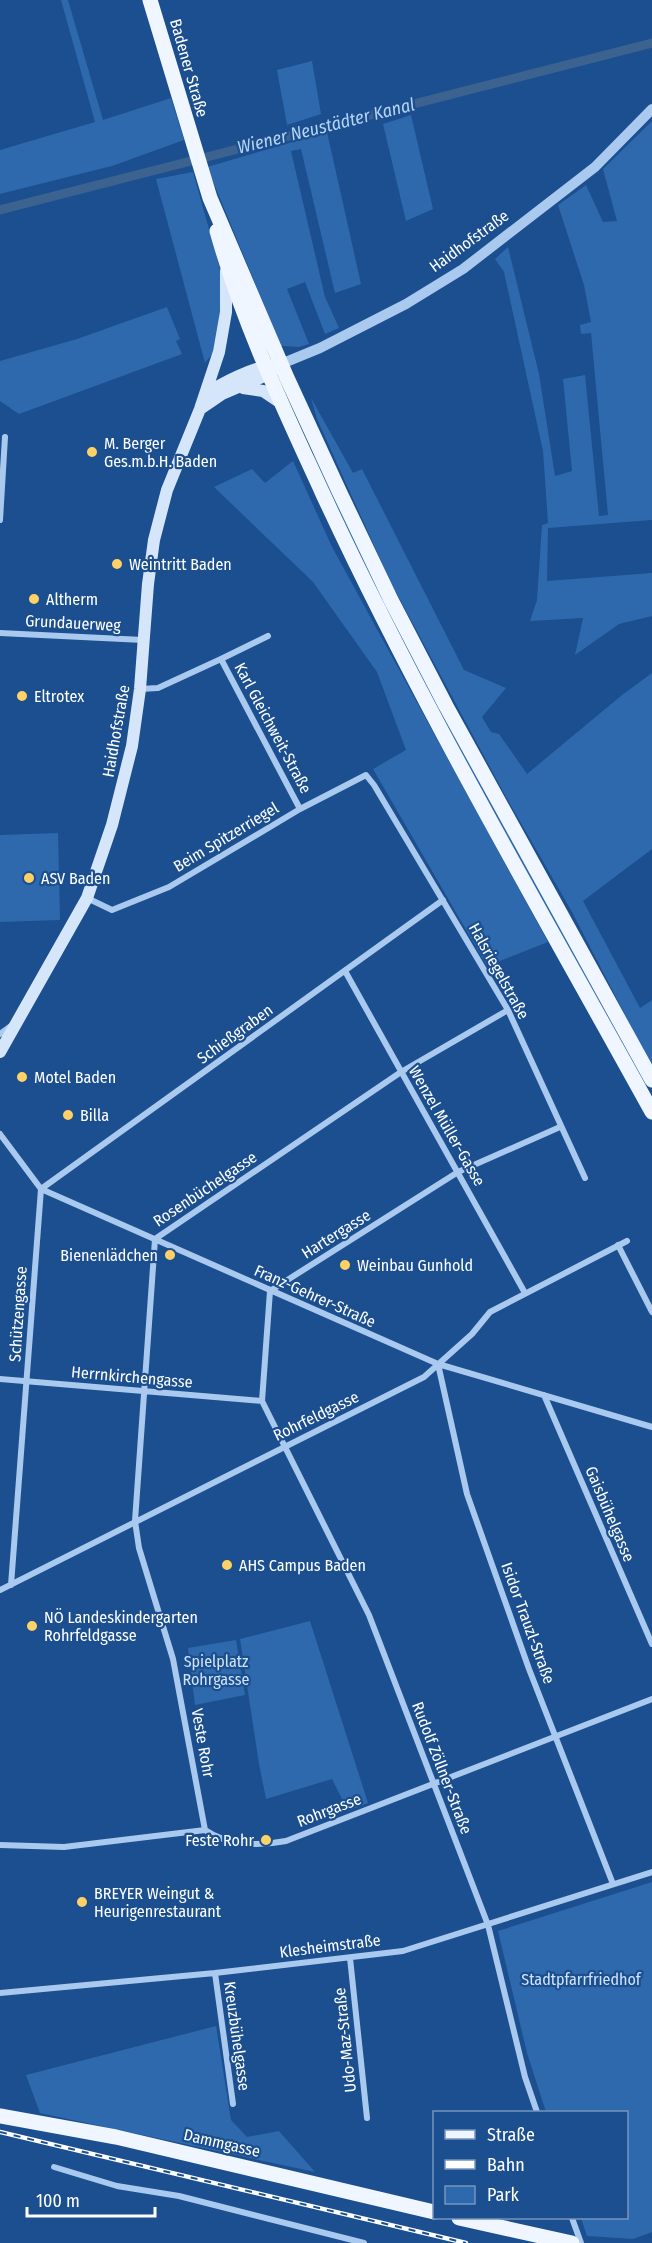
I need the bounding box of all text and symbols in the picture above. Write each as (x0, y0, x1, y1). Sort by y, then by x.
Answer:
street label: Badener Straße (166, 17, 212, 119)
water label: Wiener Neustädter Kanal (235, 93, 417, 159)
street label: Haidhofstraße (426, 206, 512, 276)
place label: M. Berger Ges.m.b.H. Baden (104, 434, 217, 471)
marker: M. Berger Ges.m.b.H. Baden (85, 445, 99, 459)
place label: Weintritt Baden (129, 555, 232, 574)
marker: Weintritt Baden (110, 557, 124, 571)
place label: Altherm (46, 590, 98, 609)
marker: Altherm (27, 592, 41, 606)
street label: Grundauerweg (25, 611, 122, 635)
street label: Karl Gleichweit-Straße (231, 659, 315, 797)
street label: Haidhofstraße (99, 683, 133, 779)
place label: Eltrotex (34, 687, 84, 706)
marker: Eltrotex (15, 689, 29, 703)
street label: Beim Spitzerriegel (170, 798, 282, 876)
place label: ASV Baden (41, 869, 110, 888)
marker: ASV Baden (22, 871, 36, 885)
street label: Halsriegelstraße (465, 920, 533, 1022)
street label: Schießgraben (193, 1000, 277, 1068)
street label: Wenzel Müller-Gasse (405, 1063, 489, 1190)
place label: Motel Baden (34, 1068, 116, 1087)
marker: Motel Baden (15, 1070, 29, 1084)
place label: Billa (80, 1106, 109, 1125)
marker: Billa (61, 1108, 75, 1122)
street label: Rosenbüchelgasse (150, 1147, 260, 1231)
street label: Hartergasse (298, 1205, 374, 1263)
place label: Bienenlädchen (60, 1246, 158, 1265)
marker: Bienenlädchen (163, 1248, 177, 1262)
place label: Weinbau Gunhold (357, 1256, 473, 1275)
marker: Weinbau Gunhold (338, 1258, 352, 1272)
street label: Franz-Gehrer-Straße (251, 1261, 379, 1331)
street label: Schützengasse (5, 1266, 31, 1362)
street label: Herrnkirchengasse (71, 1362, 194, 1392)
street label: Rohrfeldgasse (270, 1387, 362, 1445)
street label: Gaisbühelgasse (581, 1463, 639, 1565)
place label: AHS Campus Baden (239, 1556, 366, 1575)
marker: AHS Campus Baden (220, 1558, 234, 1572)
street label: Isidor Trauzl-Straße (497, 1560, 559, 1686)
place label: NÖ Landeskindergarten Rohrfeldgasse (44, 1608, 198, 1645)
marker: NÖ Landeskindergarten Rohrfeldgasse (25, 1619, 39, 1633)
park label: Spielplatz Rohrgasse (182, 1652, 250, 1689)
street label: Rudolf Zöllner-Straße (408, 1699, 476, 1837)
street label: Veste Rohr (188, 1707, 219, 1780)
street label: Rohrgasse (294, 1789, 364, 1831)
place label: Feste Rohr (185, 1831, 254, 1850)
marker: Feste Rohr (259, 1833, 273, 1847)
place label: BREYER Weingut & Heurigenrestaurant (94, 1884, 222, 1921)
marker: BREYER Weingut & Heurigenrestaurant (75, 1895, 89, 1909)
street label: Klesheimstraße (278, 1930, 382, 1962)
park label: Stadtpfarrfriedhof (521, 1970, 642, 1989)
street label: Kreuzbühelgasse (220, 1980, 254, 2092)
street label: Udo-Maz-Straße (330, 1987, 360, 2093)
legend (433, 2111, 628, 2219)
text: Straße (487, 2124, 535, 2146)
street label: Dammgasse (182, 2125, 262, 2161)
text: Bahn (487, 2154, 525, 2176)
scale bar (27, 2180, 154, 2218)
text: Park (487, 2184, 520, 2206)
text: 100 m (36, 2190, 80, 2212)

